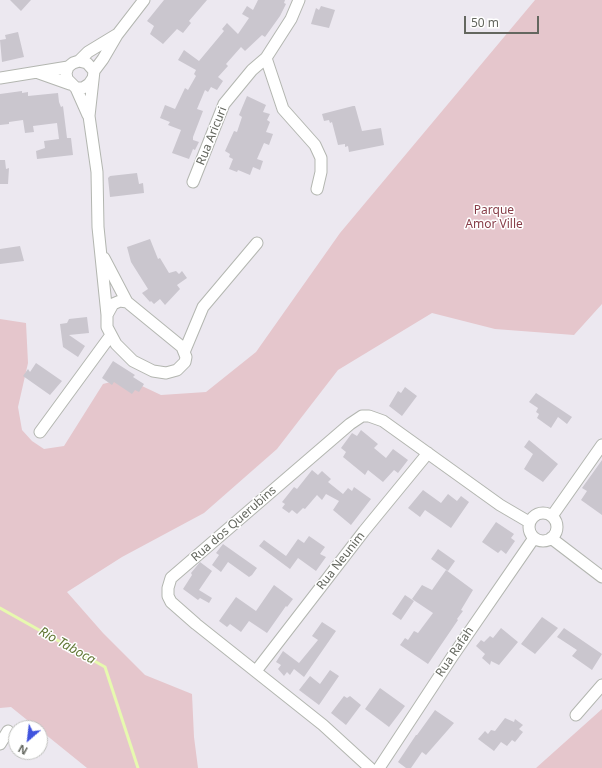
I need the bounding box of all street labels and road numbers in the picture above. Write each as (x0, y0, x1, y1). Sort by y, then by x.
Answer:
street label: Rua Aricuri (194, 105, 230, 167)
street label: Rua dos Querubins (189, 483, 279, 565)
street label: Rua Neunim (314, 529, 368, 593)
street label: Rua Rafah (433, 624, 477, 680)

